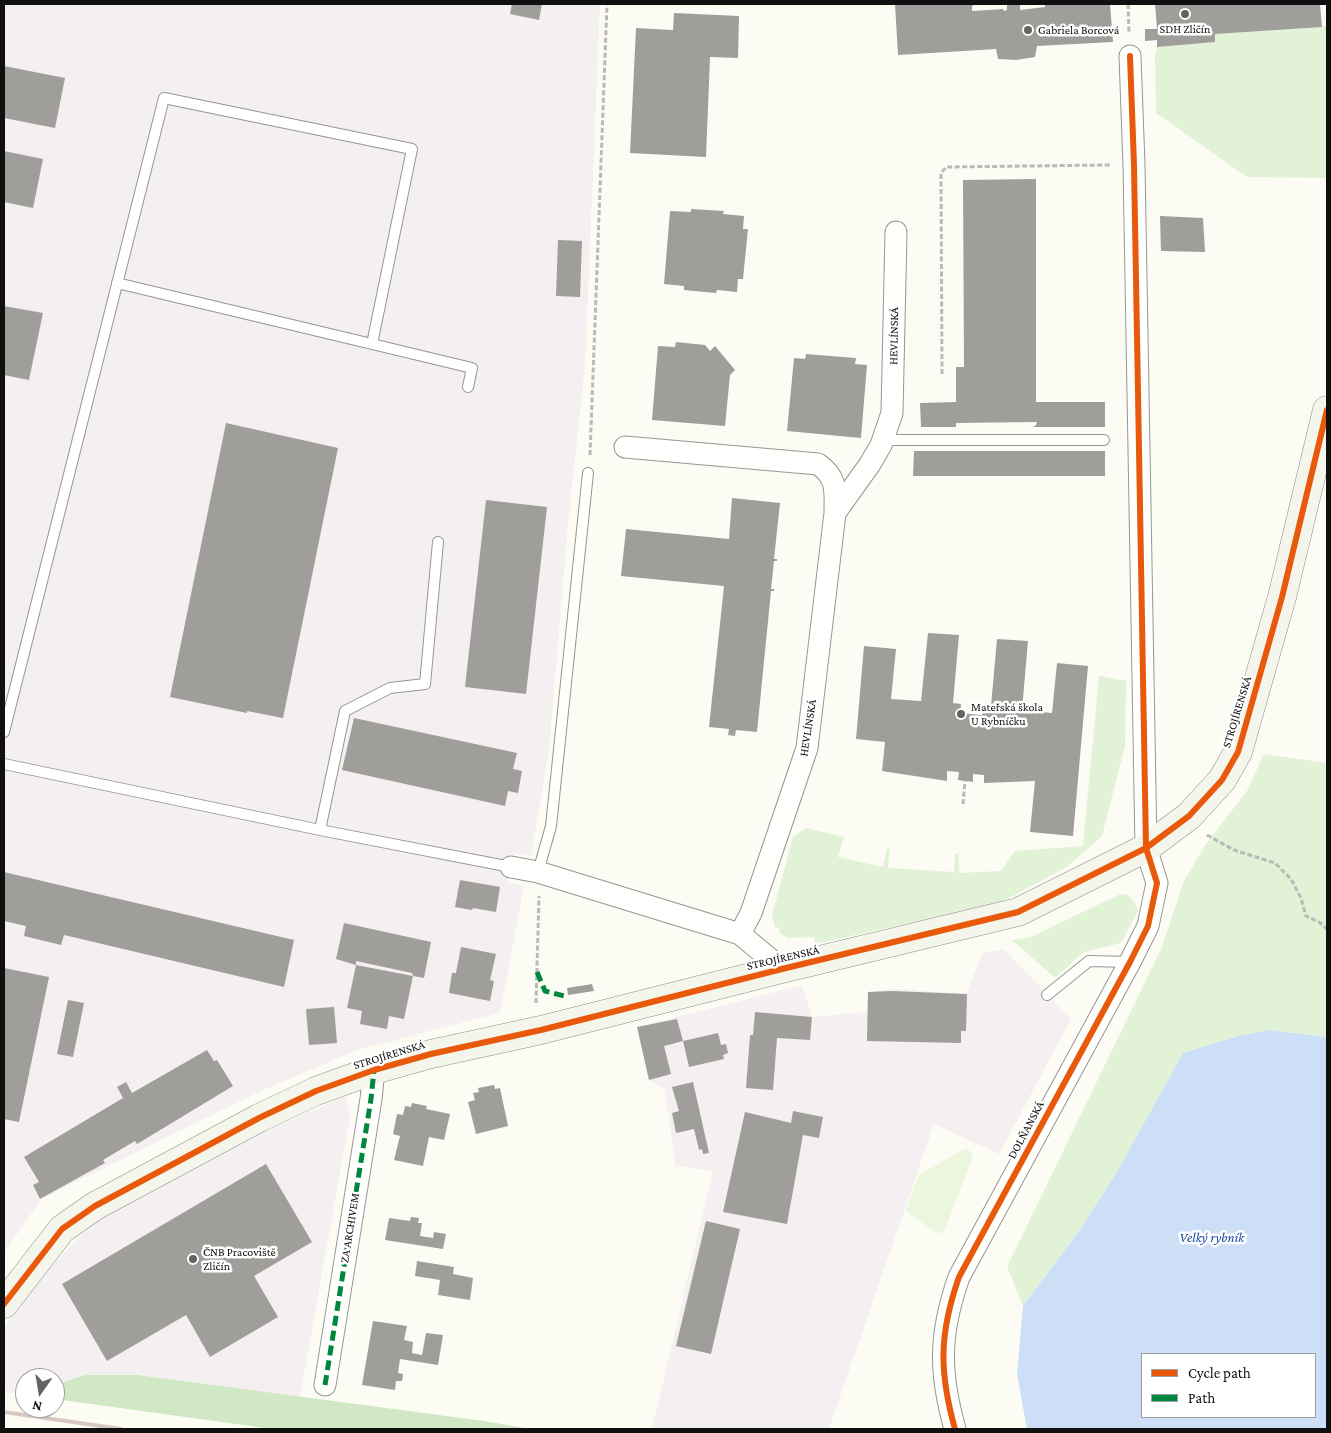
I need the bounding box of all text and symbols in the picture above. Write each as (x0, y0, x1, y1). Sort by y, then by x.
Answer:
marker: SDH Zličín (1179, 8, 1191, 20)
place label: SDH Zličín (1160, 22, 1210, 36)
place label: Gabriela Borcová (1038, 23, 1119, 37)
marker: Gabriela Borcová (1022, 24, 1034, 36)
street label: HEVLÍNSKÁ (886, 307, 902, 365)
street label: STROJÍRENSKÁ (1219, 674, 1255, 750)
street label: HEVLÍNSKÁ (796, 698, 820, 758)
place label: Mateřská škola U Rybníčku (971, 700, 1043, 728)
marker: Mateřská škola U Rybníčku (955, 708, 967, 720)
street label: STROJÍRENSKÁ (745, 943, 821, 973)
street label: STROJÍRENSKÁ (351, 1037, 427, 1073)
street label: DOLŇANSKÁ (1005, 1099, 1047, 1161)
street label: ZA ARCHIVEM (337, 1192, 363, 1264)
water label: Velký rybník (1180, 1230, 1244, 1246)
place label: ČNB Pracoviště Zličín (203, 1245, 276, 1273)
marker: ČNB Pracoviště Zličín (187, 1253, 199, 1265)
legend (1141, 1353, 1316, 1418)
text: Cycle path (1188, 1365, 1251, 1381)
north arrow (15, 1368, 65, 1418)
text: Path (1188, 1390, 1215, 1406)
text: N (30, 1398, 43, 1416)

